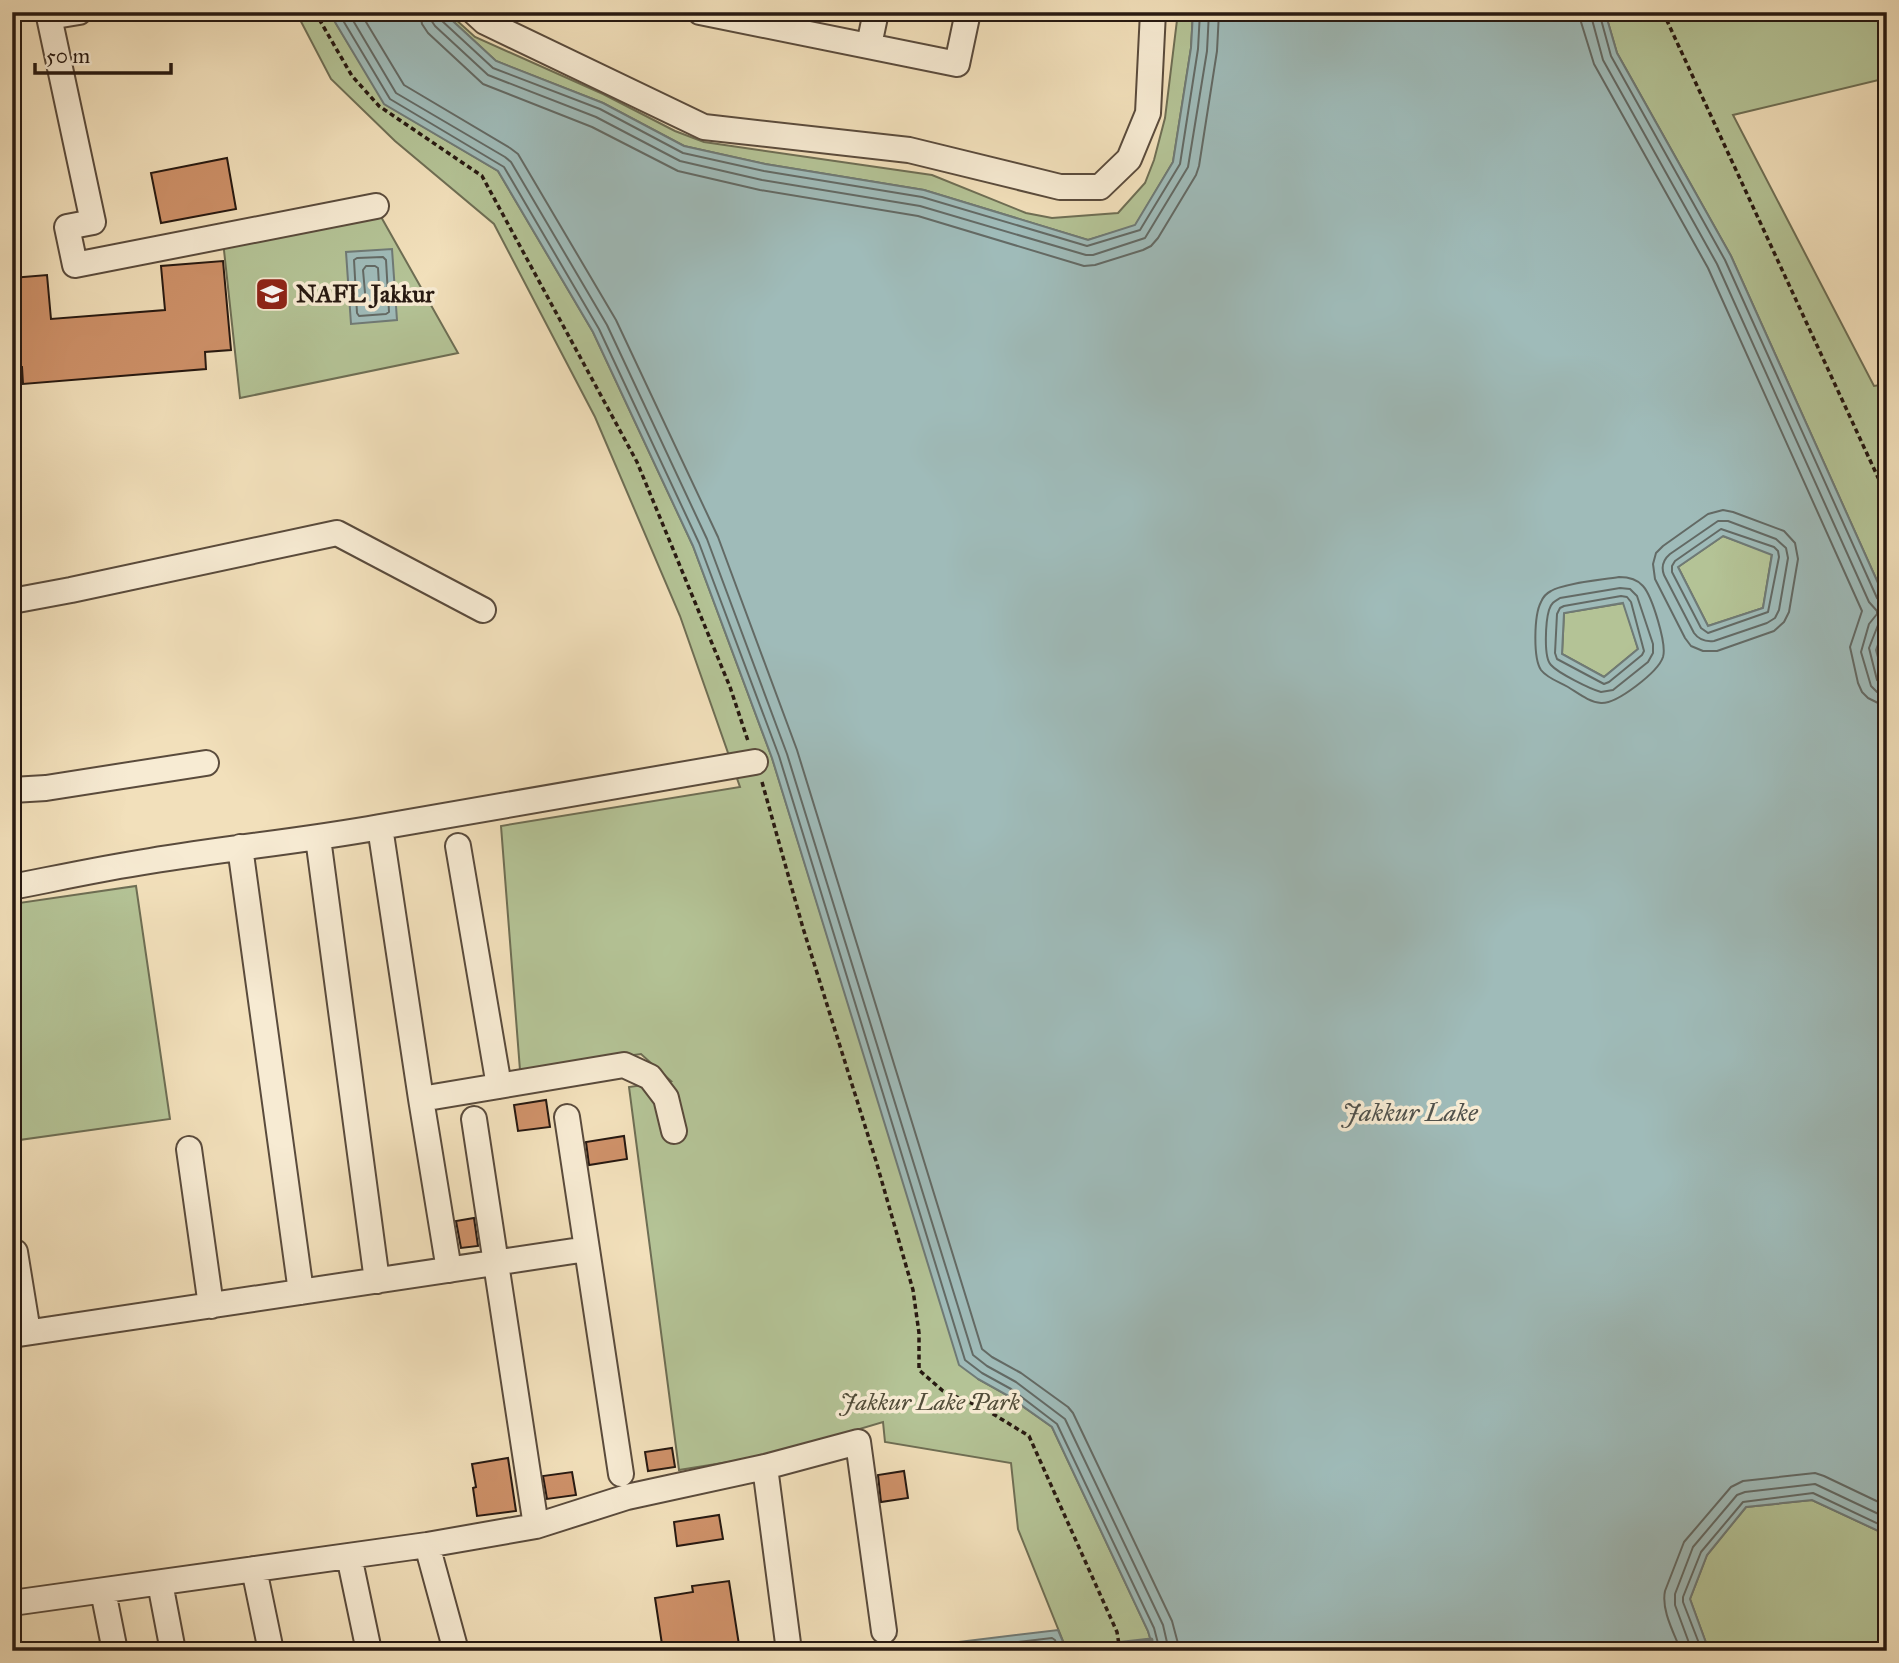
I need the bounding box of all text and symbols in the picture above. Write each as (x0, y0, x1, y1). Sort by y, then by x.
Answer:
scale bar (35, 32, 172, 76)
text: 50 m (46, 43, 91, 69)
school or university icon: NAFL Jakkur (253, 275, 291, 313)
place label: NAFL Jakkur (296, 279, 435, 309)
water label: Jakkur Lake (1340, 1096, 1479, 1128)
park label: Jakkur Lake Park (838, 1387, 1020, 1417)

